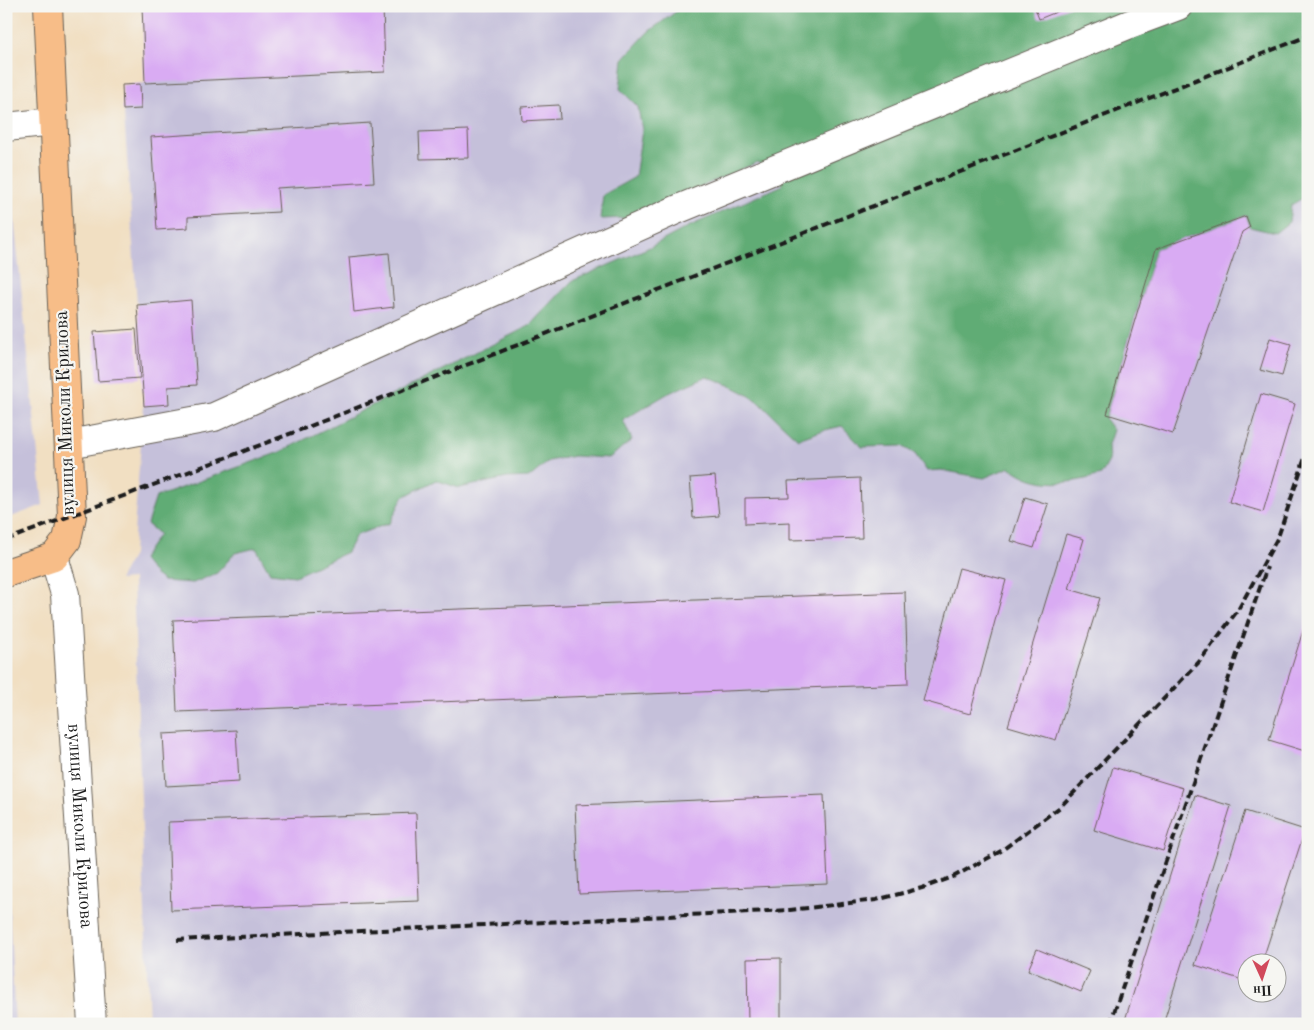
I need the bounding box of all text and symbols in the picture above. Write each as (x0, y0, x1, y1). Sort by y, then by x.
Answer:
street label: вулиця Миколи Крилова (53, 310, 79, 516)
street label: вулиця Миколи Крилова (64, 723, 96, 930)
north arrow (1236, 952, 1286, 1002)
text: Пн (1253, 982, 1273, 997)

